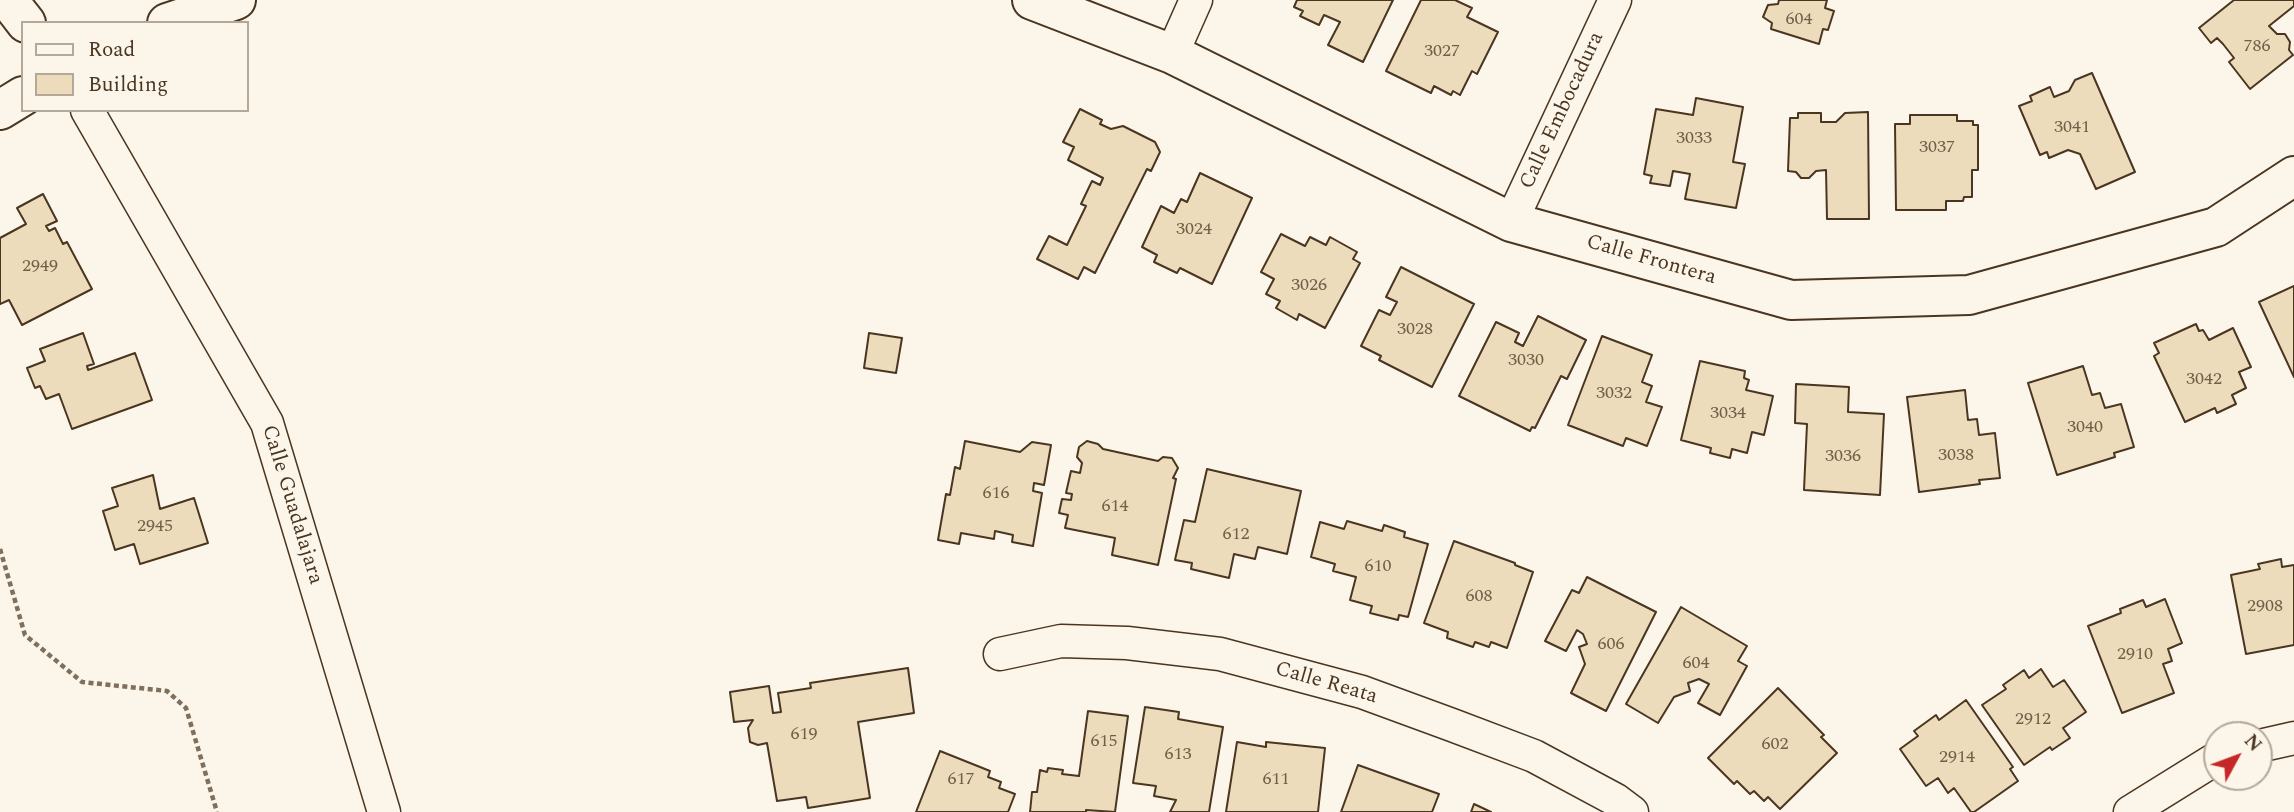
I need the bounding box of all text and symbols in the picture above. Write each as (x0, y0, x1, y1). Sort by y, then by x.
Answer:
house number: 604 (1786, 9, 1812, 31)
legend (21, 21, 248, 112)
street label: Calle Embocadura (1516, 28, 1610, 194)
text: Road (88, 34, 135, 66)
house number: 786 (2244, 36, 2270, 58)
house number: 3027 (1424, 41, 1460, 63)
text: Building (88, 69, 168, 101)
house number: 3041 (2054, 117, 2090, 139)
house number: 3033 (1676, 128, 1712, 150)
house number: 3037 (1919, 137, 1955, 159)
house number: 3024 (1176, 219, 1212, 241)
street label: Calle Frontera (1583, 230, 1719, 292)
house number: 2949 (22, 256, 58, 278)
house number: 3026 (1291, 275, 1327, 297)
house number: 3028 (1397, 319, 1433, 341)
house number: 3030 (1508, 350, 1544, 372)
house number: 3042 (2186, 369, 2222, 391)
house number: 3032 (1596, 383, 1632, 405)
house number: 3034 (1710, 403, 1746, 425)
house number: 3040 (2067, 417, 2103, 439)
street label: Calle Guadalajara (255, 422, 327, 588)
house number: 3038 (1938, 445, 1974, 467)
house number: 3036 (1825, 446, 1861, 468)
house number: 616 (983, 483, 1009, 505)
house number: 614 (1102, 496, 1128, 518)
house number: 2945 (137, 516, 173, 538)
house number: 612 (1223, 524, 1249, 546)
house number: 610 (1365, 556, 1391, 578)
house number: 608 (1466, 586, 1492, 608)
house number: 2908 (2247, 596, 2283, 618)
house number: 606 (1598, 634, 1624, 656)
house number: 2910 (2117, 644, 2153, 666)
house number: 604 (1683, 653, 1709, 675)
street label: Calle Reata (1272, 657, 1380, 711)
house number: 2912 (2015, 709, 2051, 731)
north arrow (2203, 721, 2273, 791)
house number: 619 (791, 724, 817, 746)
text: N (2237, 728, 2269, 759)
house number: 615 (1091, 731, 1117, 753)
house number: 602 (1762, 734, 1788, 756)
house number: 613 (1165, 744, 1191, 766)
house number: 2914 (1939, 747, 1975, 769)
house number: 617 (948, 769, 974, 791)
house number: 611 (1263, 769, 1289, 791)

